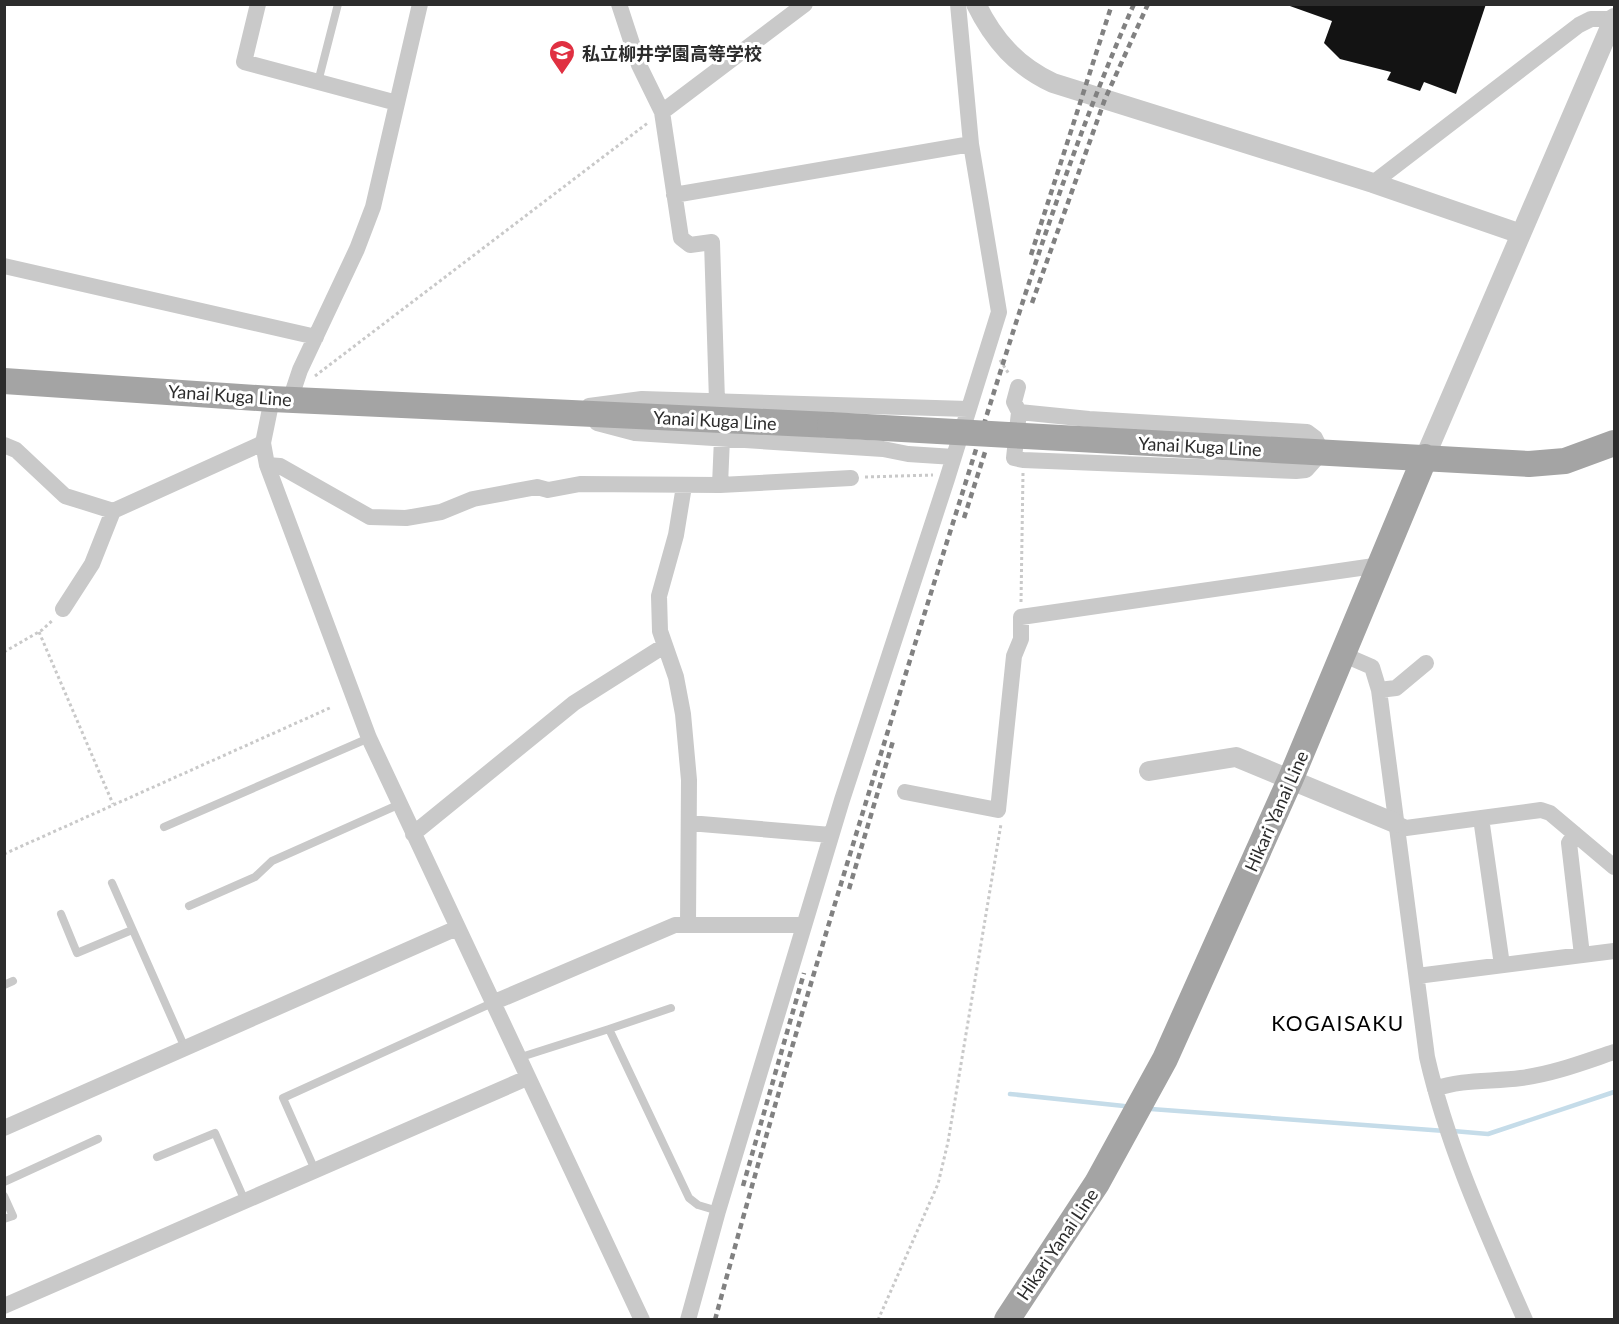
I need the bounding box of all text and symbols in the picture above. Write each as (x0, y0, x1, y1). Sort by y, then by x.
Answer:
school or university icon: 私立柳井学園高等学校 (547, 38, 577, 76)
place label: 私立柳井学園高等学校 (582, 42, 762, 64)
street label: Yanai Kuga Line (168, 380, 292, 410)
street label: Yanai Kuga Line (653, 406, 777, 434)
street label: Yanai Kuga Line (1138, 432, 1262, 460)
street label: Hikari Yanai Line (1240, 747, 1312, 875)
district label: KOGAISAKU (1271, 1010, 1405, 1035)
street label: Hikari Yanai Line (1012, 1184, 1102, 1304)

